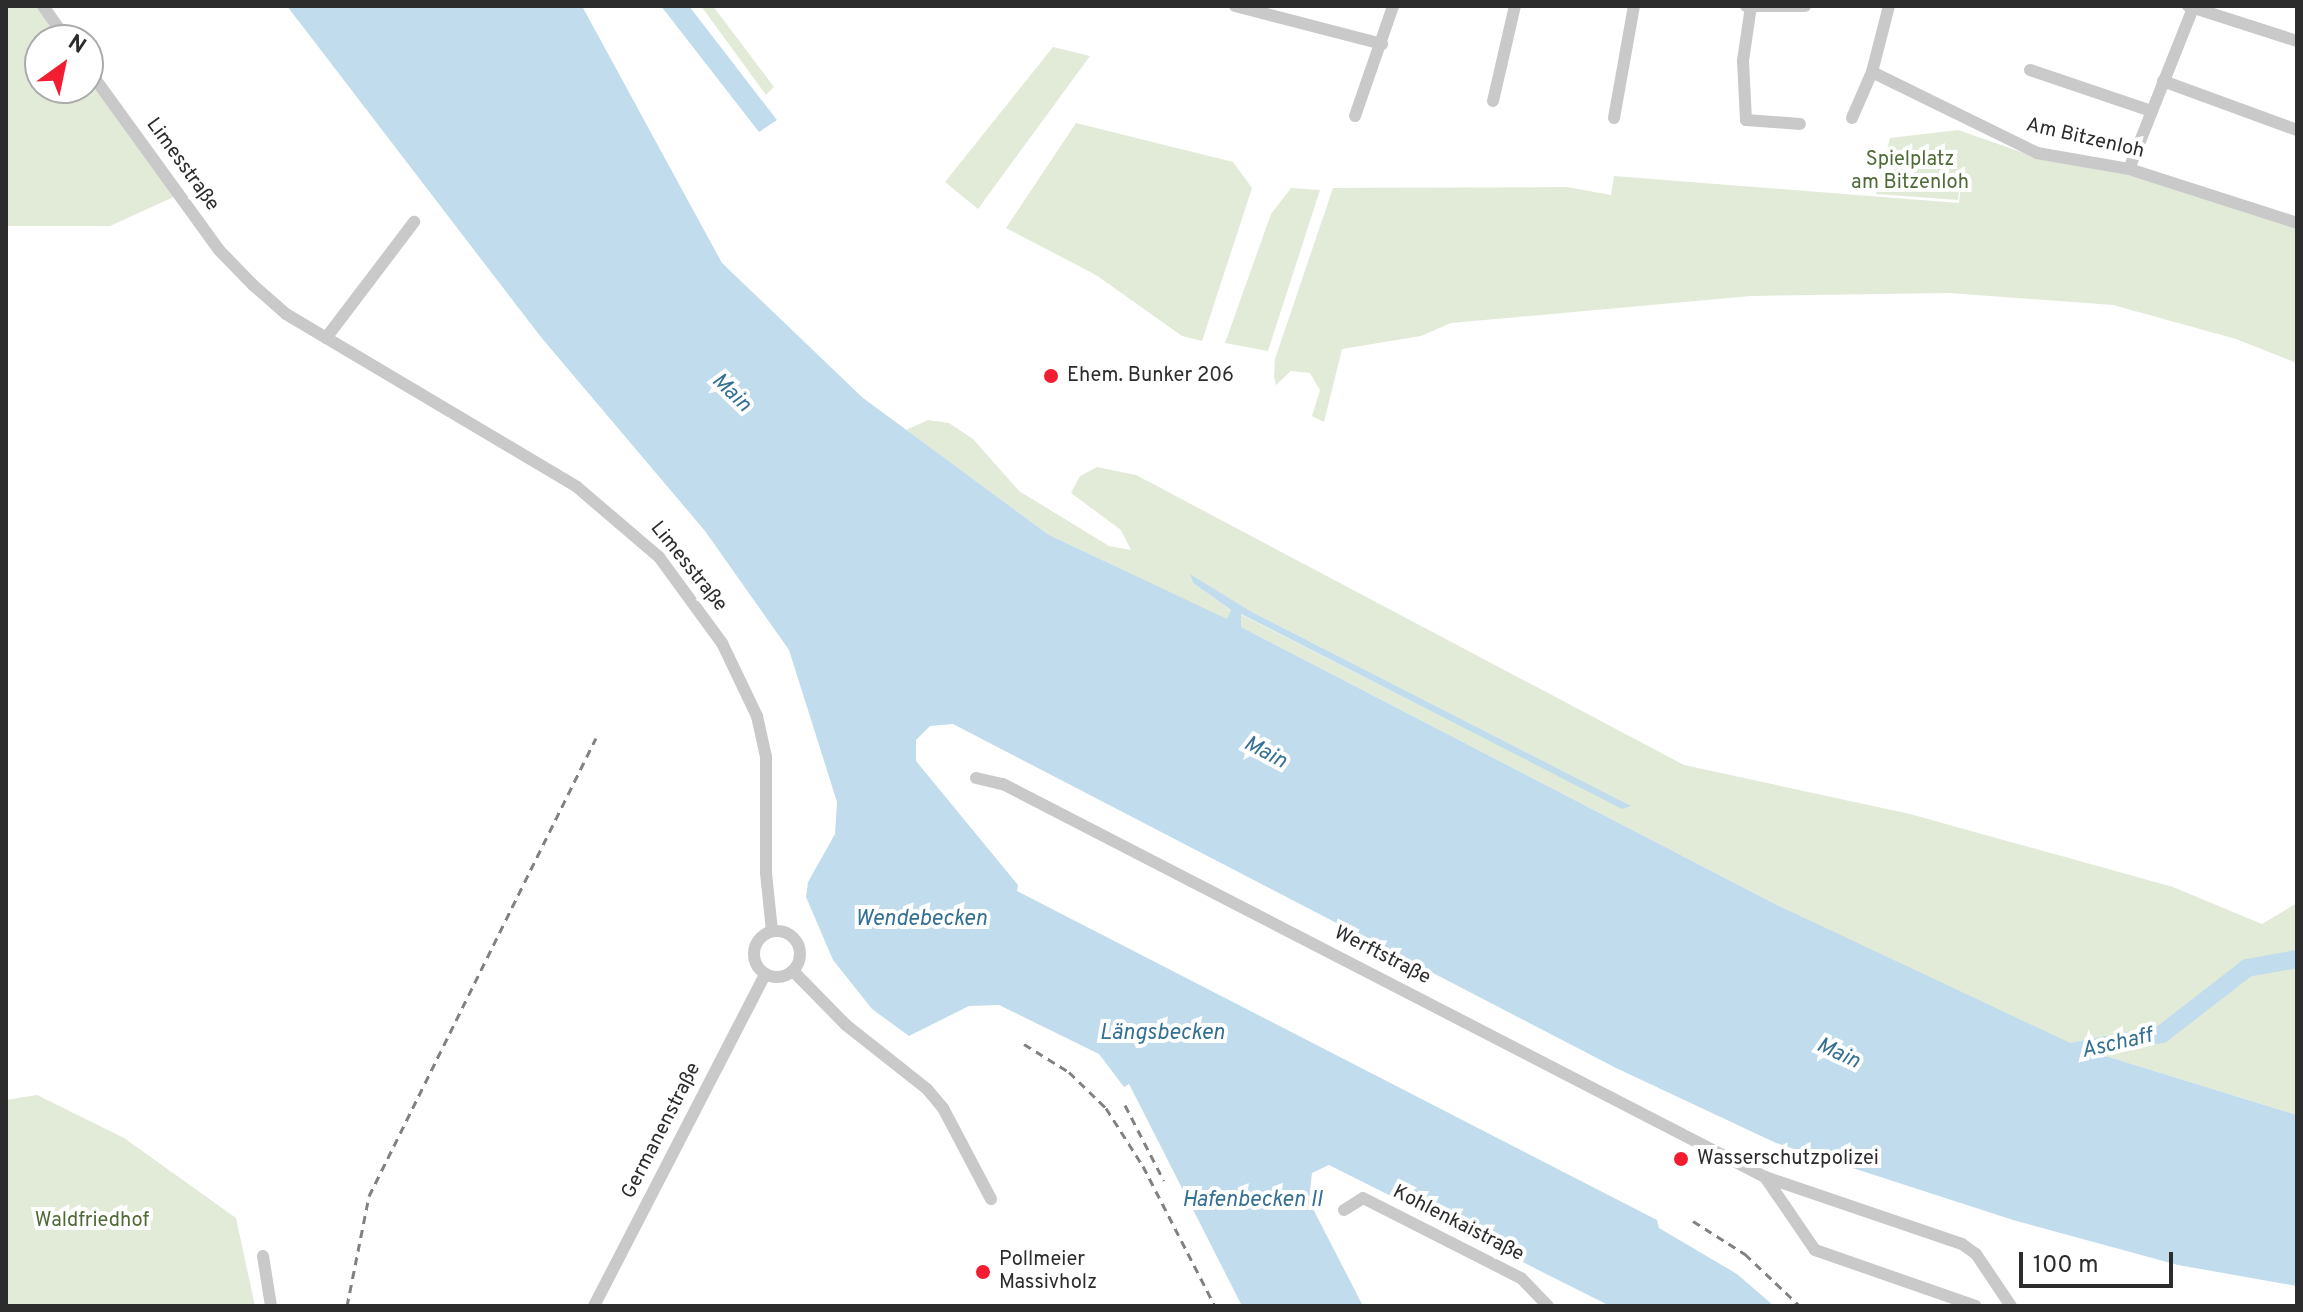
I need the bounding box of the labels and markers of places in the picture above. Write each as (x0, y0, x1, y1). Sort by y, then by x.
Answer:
place label: Ehem. Bunker 206 (1067, 364, 1234, 388)
marker: Ehem. Bunker 206 (1042, 367, 1060, 385)
place label: Wasserschutzpolizei (1697, 1147, 1879, 1171)
marker: Wasserschutzpolizei (1672, 1150, 1690, 1168)
place label: Pollmeier Massivholz (999, 1248, 1097, 1295)
marker: Pollmeier Massivholz (974, 1263, 992, 1281)

